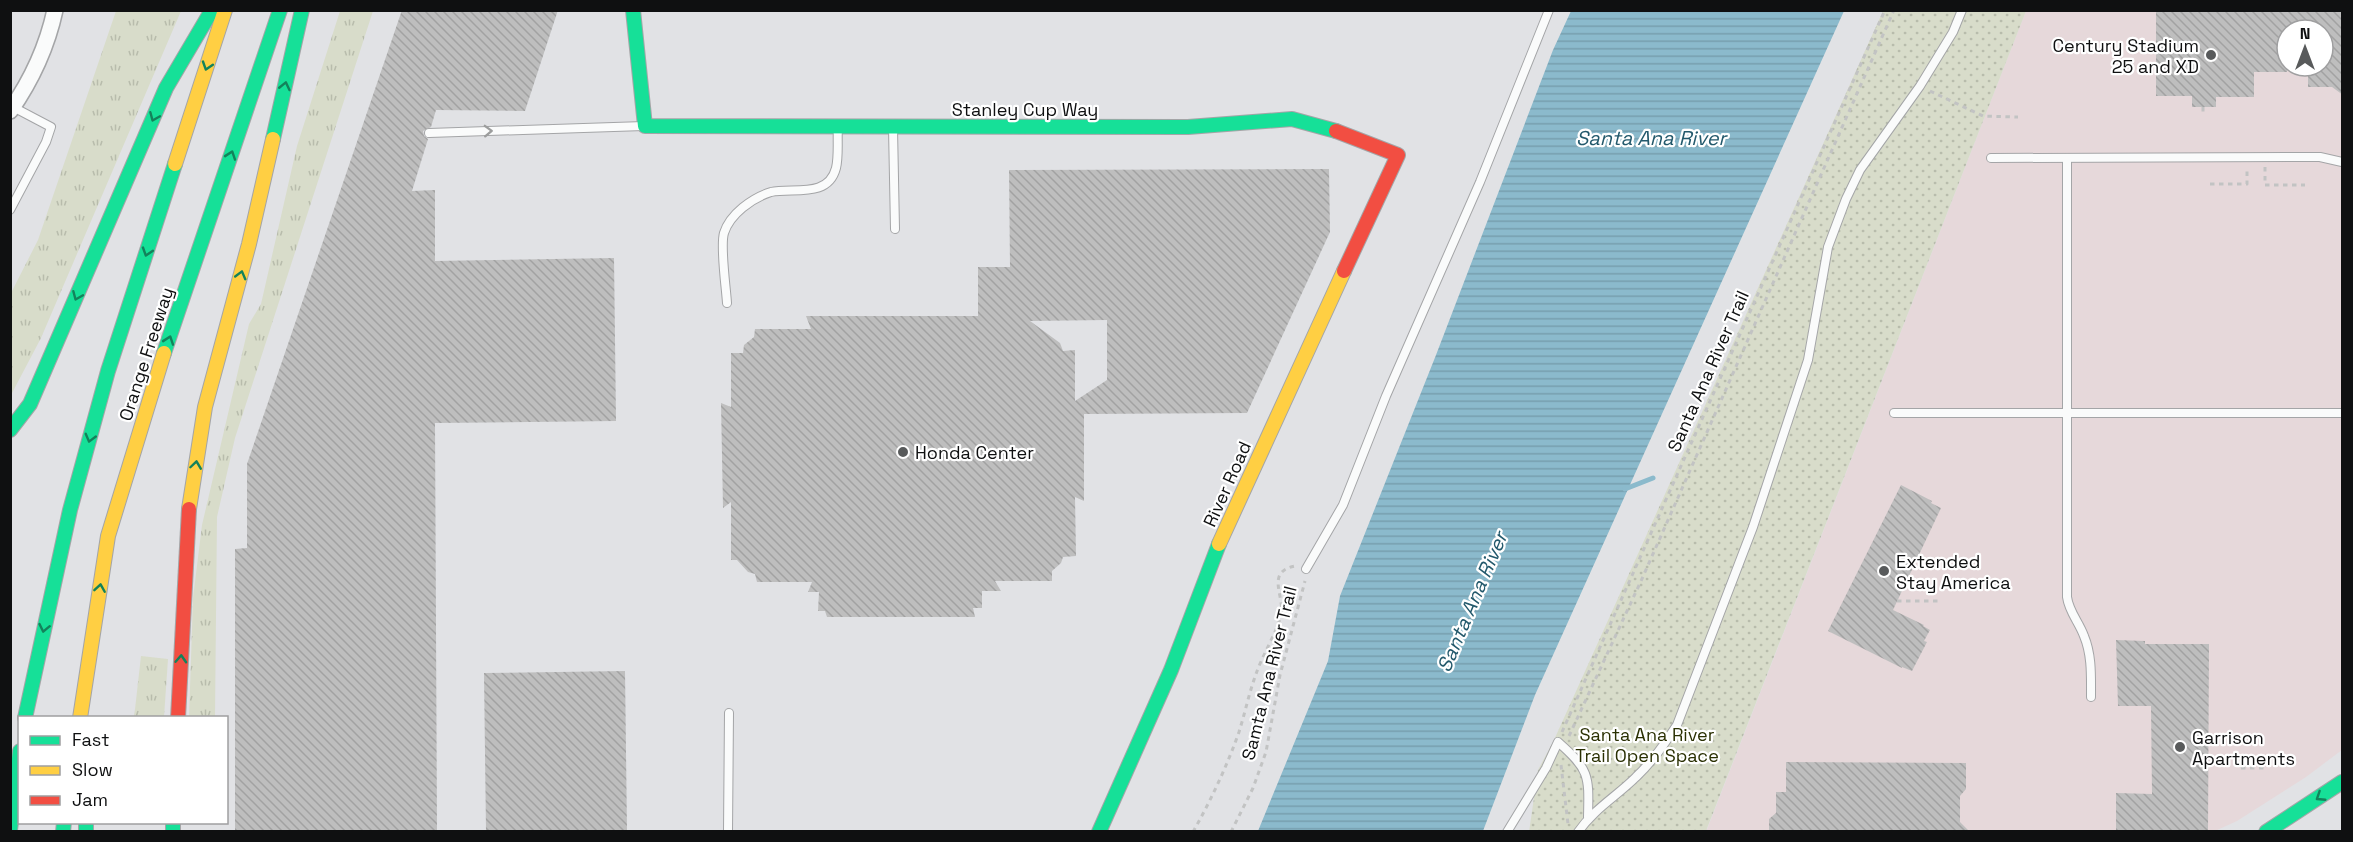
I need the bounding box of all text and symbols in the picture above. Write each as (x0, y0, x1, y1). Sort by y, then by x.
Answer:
north arrow (2275, 18, 2335, 78)
text: N (2300, 23, 2310, 44)
place label: Century Stadium 25 and XD (2052, 34, 2199, 78)
marker: Century Stadium 25 and XD (2204, 48, 2218, 62)
one-way arrow (202, 60, 214, 71)
one-way arrow (278, 81, 291, 91)
street label: Stanley Cup Way (952, 98, 1098, 121)
one-way arrow (149, 111, 161, 122)
one-way arrow (483, 125, 492, 138)
water label: Santa Ana River (1576, 125, 1728, 151)
one-way arrow (224, 150, 236, 161)
one-way arrow (142, 246, 154, 257)
one-way arrow (233, 270, 246, 280)
street label: Orange Freeway (114, 284, 178, 424)
street label: Santa Ana River Trail (1662, 287, 1754, 455)
one-way arrow (72, 290, 84, 301)
one-way arrow (161, 335, 174, 346)
one-way arrow (84, 433, 97, 443)
street label: River Road (1198, 438, 1256, 530)
place label: Honda Center (915, 441, 1034, 464)
marker: Honda Center (896, 445, 910, 459)
one-way arrow (189, 460, 202, 470)
water label: Santa Ana River (1431, 526, 1514, 676)
place label: Extended Stay America (1896, 550, 2011, 594)
marker: Extended Stay America (1877, 564, 1891, 578)
one-way arrow (93, 584, 106, 594)
street label: Samta Ana River Trail (1236, 584, 1302, 762)
one-way arrow (39, 622, 52, 632)
one-way arrow (174, 655, 187, 664)
legend (18, 716, 228, 824)
park label: Santa Ana River Trail Open Space (1575, 723, 1719, 767)
place label: Garrison Apartments (2192, 726, 2295, 770)
text: Fast (72, 728, 109, 751)
marker: Garrison Apartments (2173, 740, 2187, 754)
text: Slow (72, 758, 113, 781)
text: Jam (72, 788, 108, 811)
one-way arrow (2316, 790, 2326, 802)

